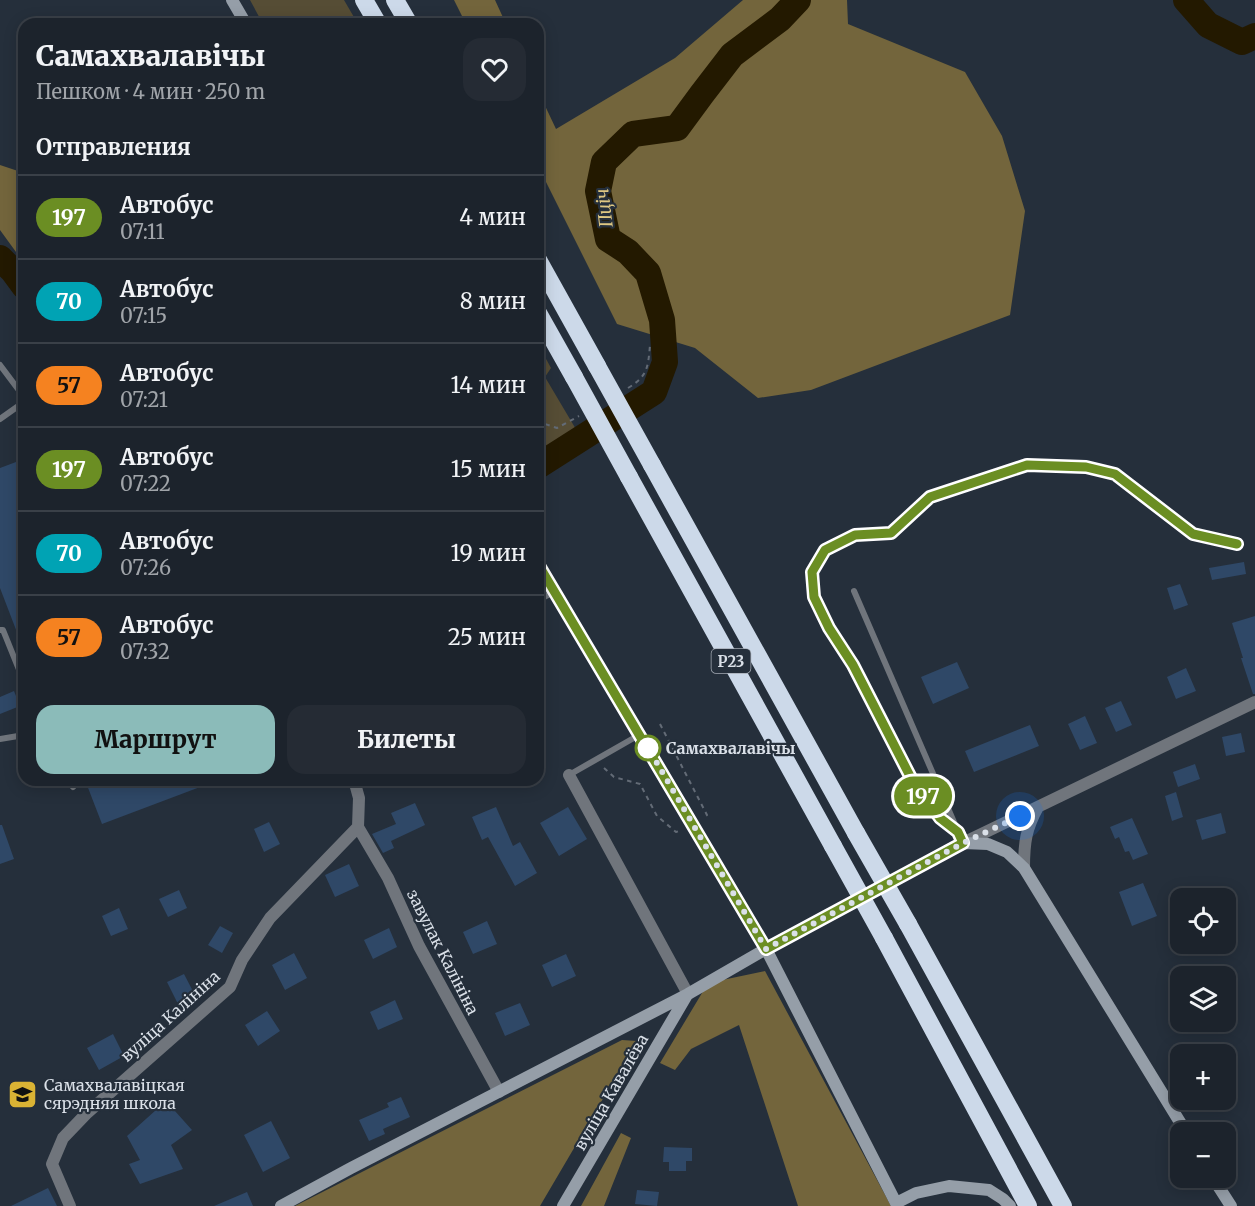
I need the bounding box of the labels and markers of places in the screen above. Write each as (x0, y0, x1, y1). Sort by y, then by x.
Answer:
marker: Самахвалавічы (635, 735, 661, 761)
place label: Самахвалавічы (666, 738, 796, 758)
place label: Самахвалавіцкая сярэдняя школа (44, 1075, 185, 1113)
school or university icon: Самахвалавіцкая сярэдняя школа (7, 1078, 39, 1110)

